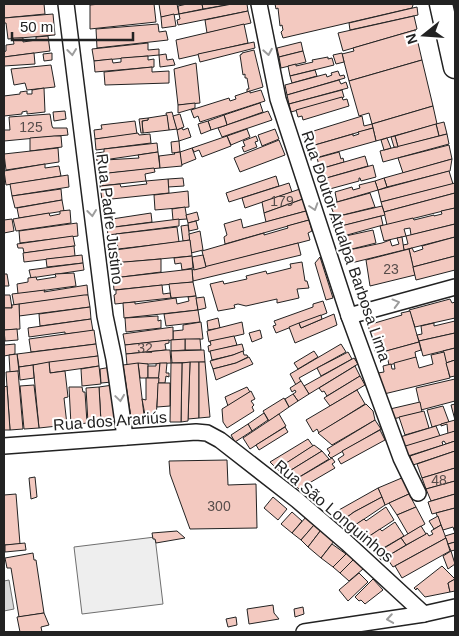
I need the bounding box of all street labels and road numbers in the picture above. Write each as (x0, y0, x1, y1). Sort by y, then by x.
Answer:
street label: Rua Doutor Atualpa Barbosa Lima (298, 128, 394, 364)
street label: Rua Padre Justino (94, 153, 126, 285)
street label: Rua dos Arariús (53, 409, 167, 433)
street label: Rua São Longuinhos (271, 456, 397, 566)

